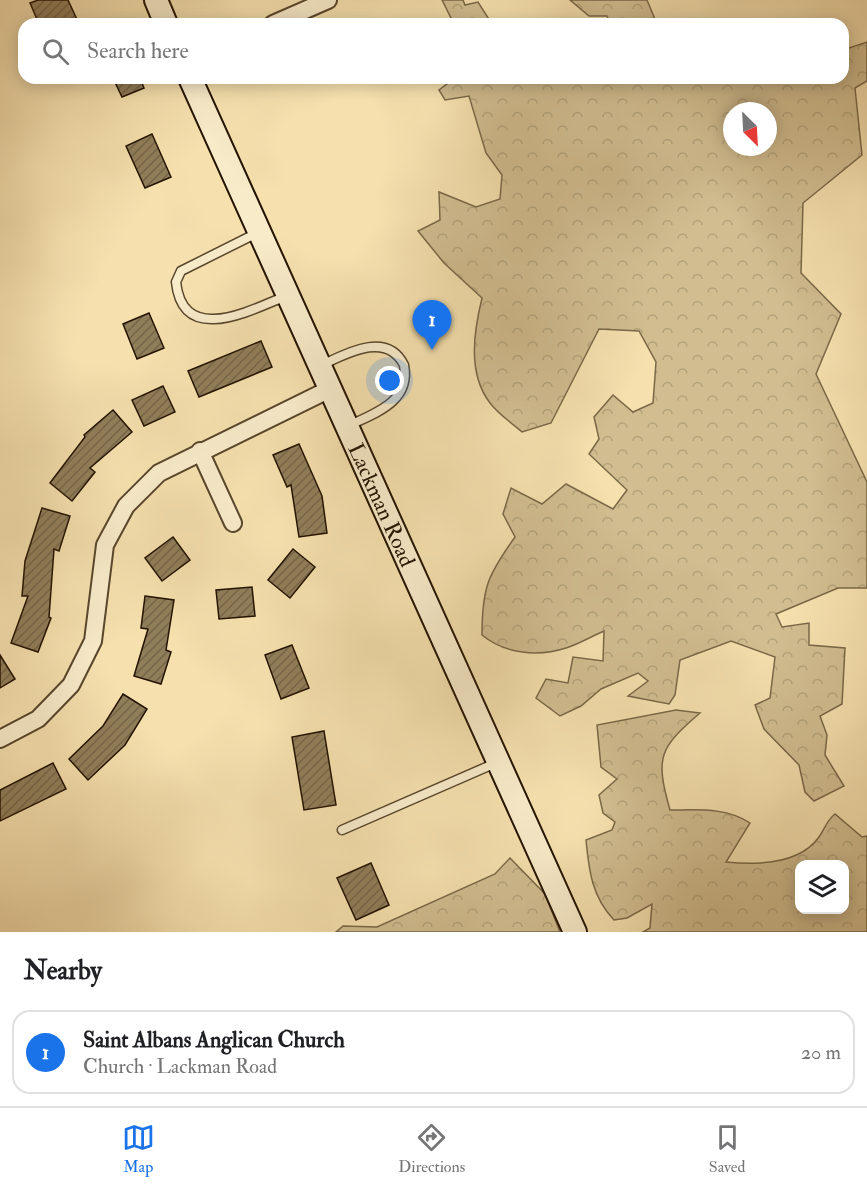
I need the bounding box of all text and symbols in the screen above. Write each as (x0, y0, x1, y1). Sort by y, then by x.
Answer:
search box (18, 18, 849, 84)
icon: search (39, 35, 72, 68)
text: Search here (87, 37, 189, 65)
north arrow (723, 102, 777, 156)
pin: 1 (412, 300, 452, 350)
your location (375, 366, 404, 395)
street label: Lackman Road (341, 439, 421, 571)
map controls (795, 860, 849, 914)
button: layers (795, 860, 849, 914)
text: Nearby (24, 955, 102, 987)
text: Saint Albans Anglican Church (83, 1026, 345, 1054)
text: 1 (42, 1040, 49, 1065)
text: 20 m (801, 1040, 841, 1065)
text: Church · Lackman Road (83, 1054, 277, 1079)
tab: Map (122, 1121, 155, 1177)
tab: Directions (398, 1121, 465, 1177)
tab: Saved (709, 1121, 745, 1177)

